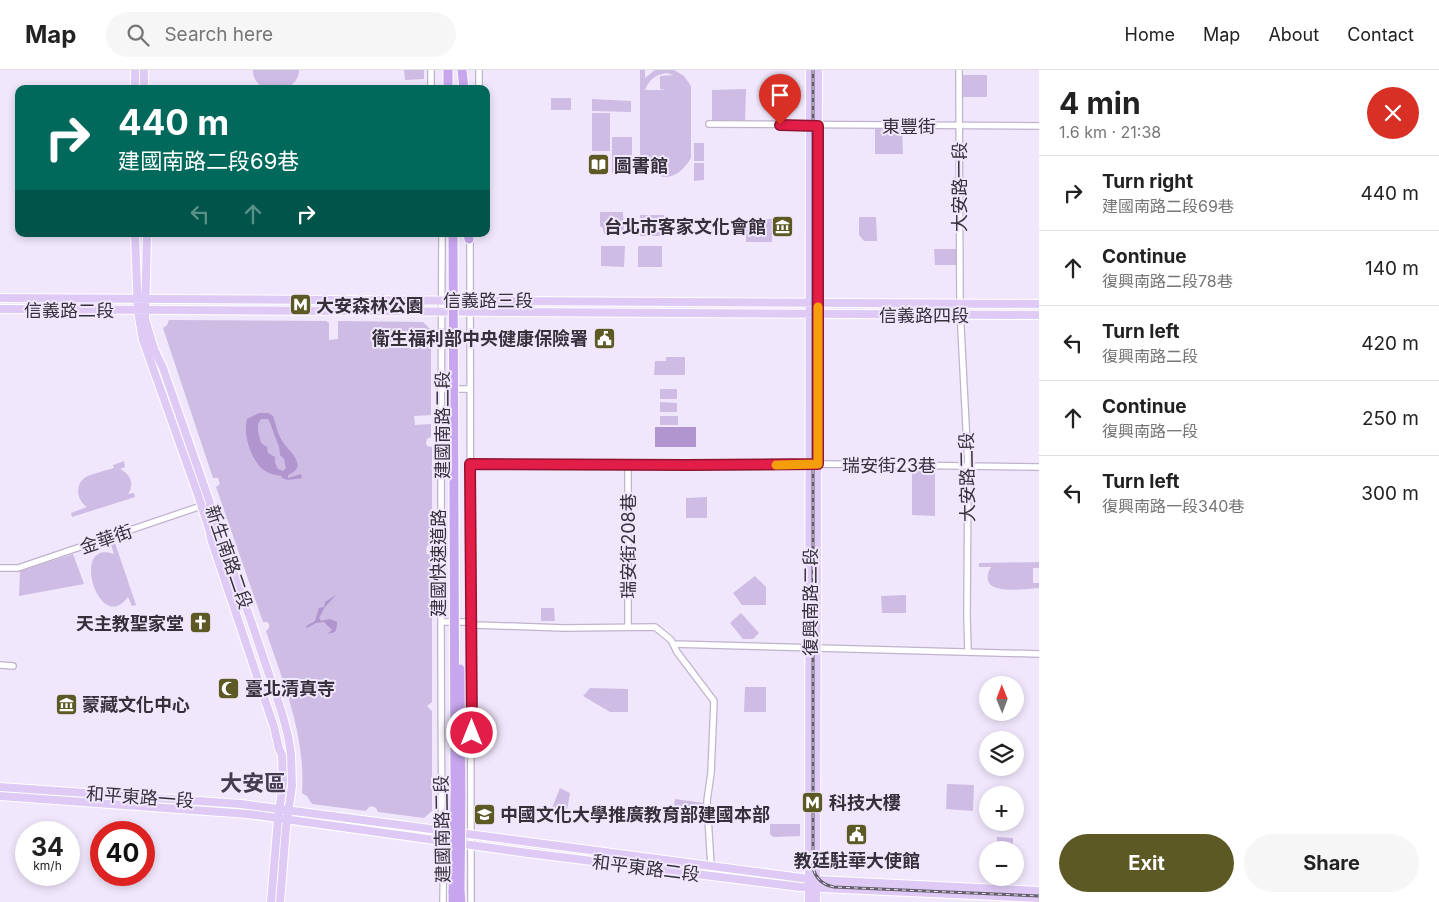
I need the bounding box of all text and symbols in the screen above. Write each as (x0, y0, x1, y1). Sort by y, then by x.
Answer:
search box (106, 12, 456, 57)
text: Map (25, 20, 76, 49)
icon: search (124, 21, 152, 49)
text: Search here (164, 23, 273, 46)
text: Home (1125, 24, 1175, 45)
text: Map (1203, 24, 1240, 45)
text: About (1268, 24, 1319, 45)
text: Contact (1347, 24, 1414, 45)
pin (759, 74, 801, 125)
icon: arrive (766, 81, 794, 109)
text: 4 min (1059, 85, 1141, 121)
button: close (1367, 87, 1419, 139)
text: 440 m (118, 101, 229, 143)
icon: right (35, 105, 100, 170)
street label: 東豐街 (882, 116, 936, 137)
text: 1.6 km · 21:38 (1059, 122, 1161, 142)
street label: 大安路一段 (949, 142, 970, 232)
text: 建國南路二段69巷 (118, 148, 299, 174)
library icon: 圖書館 (586, 153, 610, 177)
place label: 圖書館 (614, 155, 668, 176)
text: Turn right (1102, 170, 1193, 193)
icon: right (1059, 179, 1087, 207)
text: 440 m (1360, 182, 1419, 205)
text: 建國南路二段69巷 (1102, 196, 1234, 216)
icon: left (186, 200, 214, 228)
icon: ahead (239, 200, 267, 228)
icon: right (292, 200, 320, 228)
museum icon: 台北市客家文化會館 (770, 214, 794, 238)
place label: 台北市客家文化會館 (604, 216, 766, 237)
text: Continue (1102, 245, 1187, 268)
icon: ahead (1059, 254, 1087, 282)
text: 140 m (1365, 257, 1419, 280)
text: 復興南路二段78巷 (1102, 271, 1233, 291)
street label: 信義路三段 (443, 290, 533, 311)
metro station icon: 大安森林公園 (288, 293, 312, 317)
place label: 大安森林公園 (316, 295, 424, 316)
street label: 信義路二段 (24, 300, 114, 321)
street label: 信義路四段 (879, 305, 969, 326)
text: Turn left (1102, 320, 1180, 343)
public building icon: 衛生福利部中央健康保險署 (592, 326, 616, 350)
place label: 衛生福利部中央健康保險署 (371, 328, 588, 349)
icon: left (1059, 329, 1087, 357)
text: 420 m (1361, 332, 1419, 355)
text: 復興南路二段 (1102, 346, 1198, 366)
street label: 建國南路二段 (432, 371, 453, 479)
text: Continue (1102, 395, 1187, 418)
icon: ahead (1059, 404, 1087, 432)
text: 250 m (1362, 407, 1419, 430)
text: 復興南路一段 (1102, 421, 1198, 441)
street label: 大安路二段 (956, 432, 978, 522)
street label: 瑞安街23巷 (842, 455, 936, 476)
text: Turn left (1102, 470, 1180, 493)
icon: left (1059, 479, 1087, 507)
text: 300 m (1361, 482, 1419, 505)
street label: 瑞安街208巷 (618, 493, 639, 599)
text: 復興南路一段340巷 (1102, 496, 1244, 516)
street label: 新生南路二段 (201, 503, 257, 611)
street label: 建國快速道路 (428, 509, 449, 617)
street label: 金華街 (77, 520, 135, 558)
street label: 復興南路二段 (800, 548, 821, 656)
church icon: 天主教聖家堂 (188, 611, 212, 635)
place label: 天主教聖家堂 (76, 613, 184, 634)
mosque icon: 臺北清真寺 (217, 676, 241, 700)
north arrow (979, 676, 1024, 721)
map controls (979, 676, 1024, 886)
place label: 臺北清真寺 (245, 678, 335, 699)
museum icon: 蒙藏文化中心 (54, 692, 78, 716)
place label: 蒙藏文化中心 (82, 694, 190, 715)
position arrow (445, 706, 497, 758)
button: layers (979, 731, 1024, 776)
district label: 大安區 (220, 770, 286, 796)
street label: 建國南路二段 (431, 775, 453, 883)
street label: 和平東路一段 (85, 783, 195, 811)
button: + (979, 786, 1024, 831)
metro station icon: 科技大樓 (801, 790, 825, 814)
place label: 科技大樓 (829, 792, 901, 813)
school or university icon: 中國文化大學推廣教育部建國本部 (472, 802, 496, 826)
place label: 中國文化大學推廣教育部建國本部 (500, 804, 770, 825)
speed limit sign: 40 (90, 821, 155, 886)
public building icon: 教廷駐華大使館 (845, 823, 869, 847)
text: 34 (31, 832, 64, 862)
button: Exit (1059, 834, 1234, 892)
button: Share (1244, 834, 1419, 892)
button: − (979, 841, 1024, 886)
place label: 教廷駐華大使館 (794, 850, 920, 871)
street label: 和平東路二段 (591, 851, 701, 885)
text: km/h (33, 858, 62, 873)

